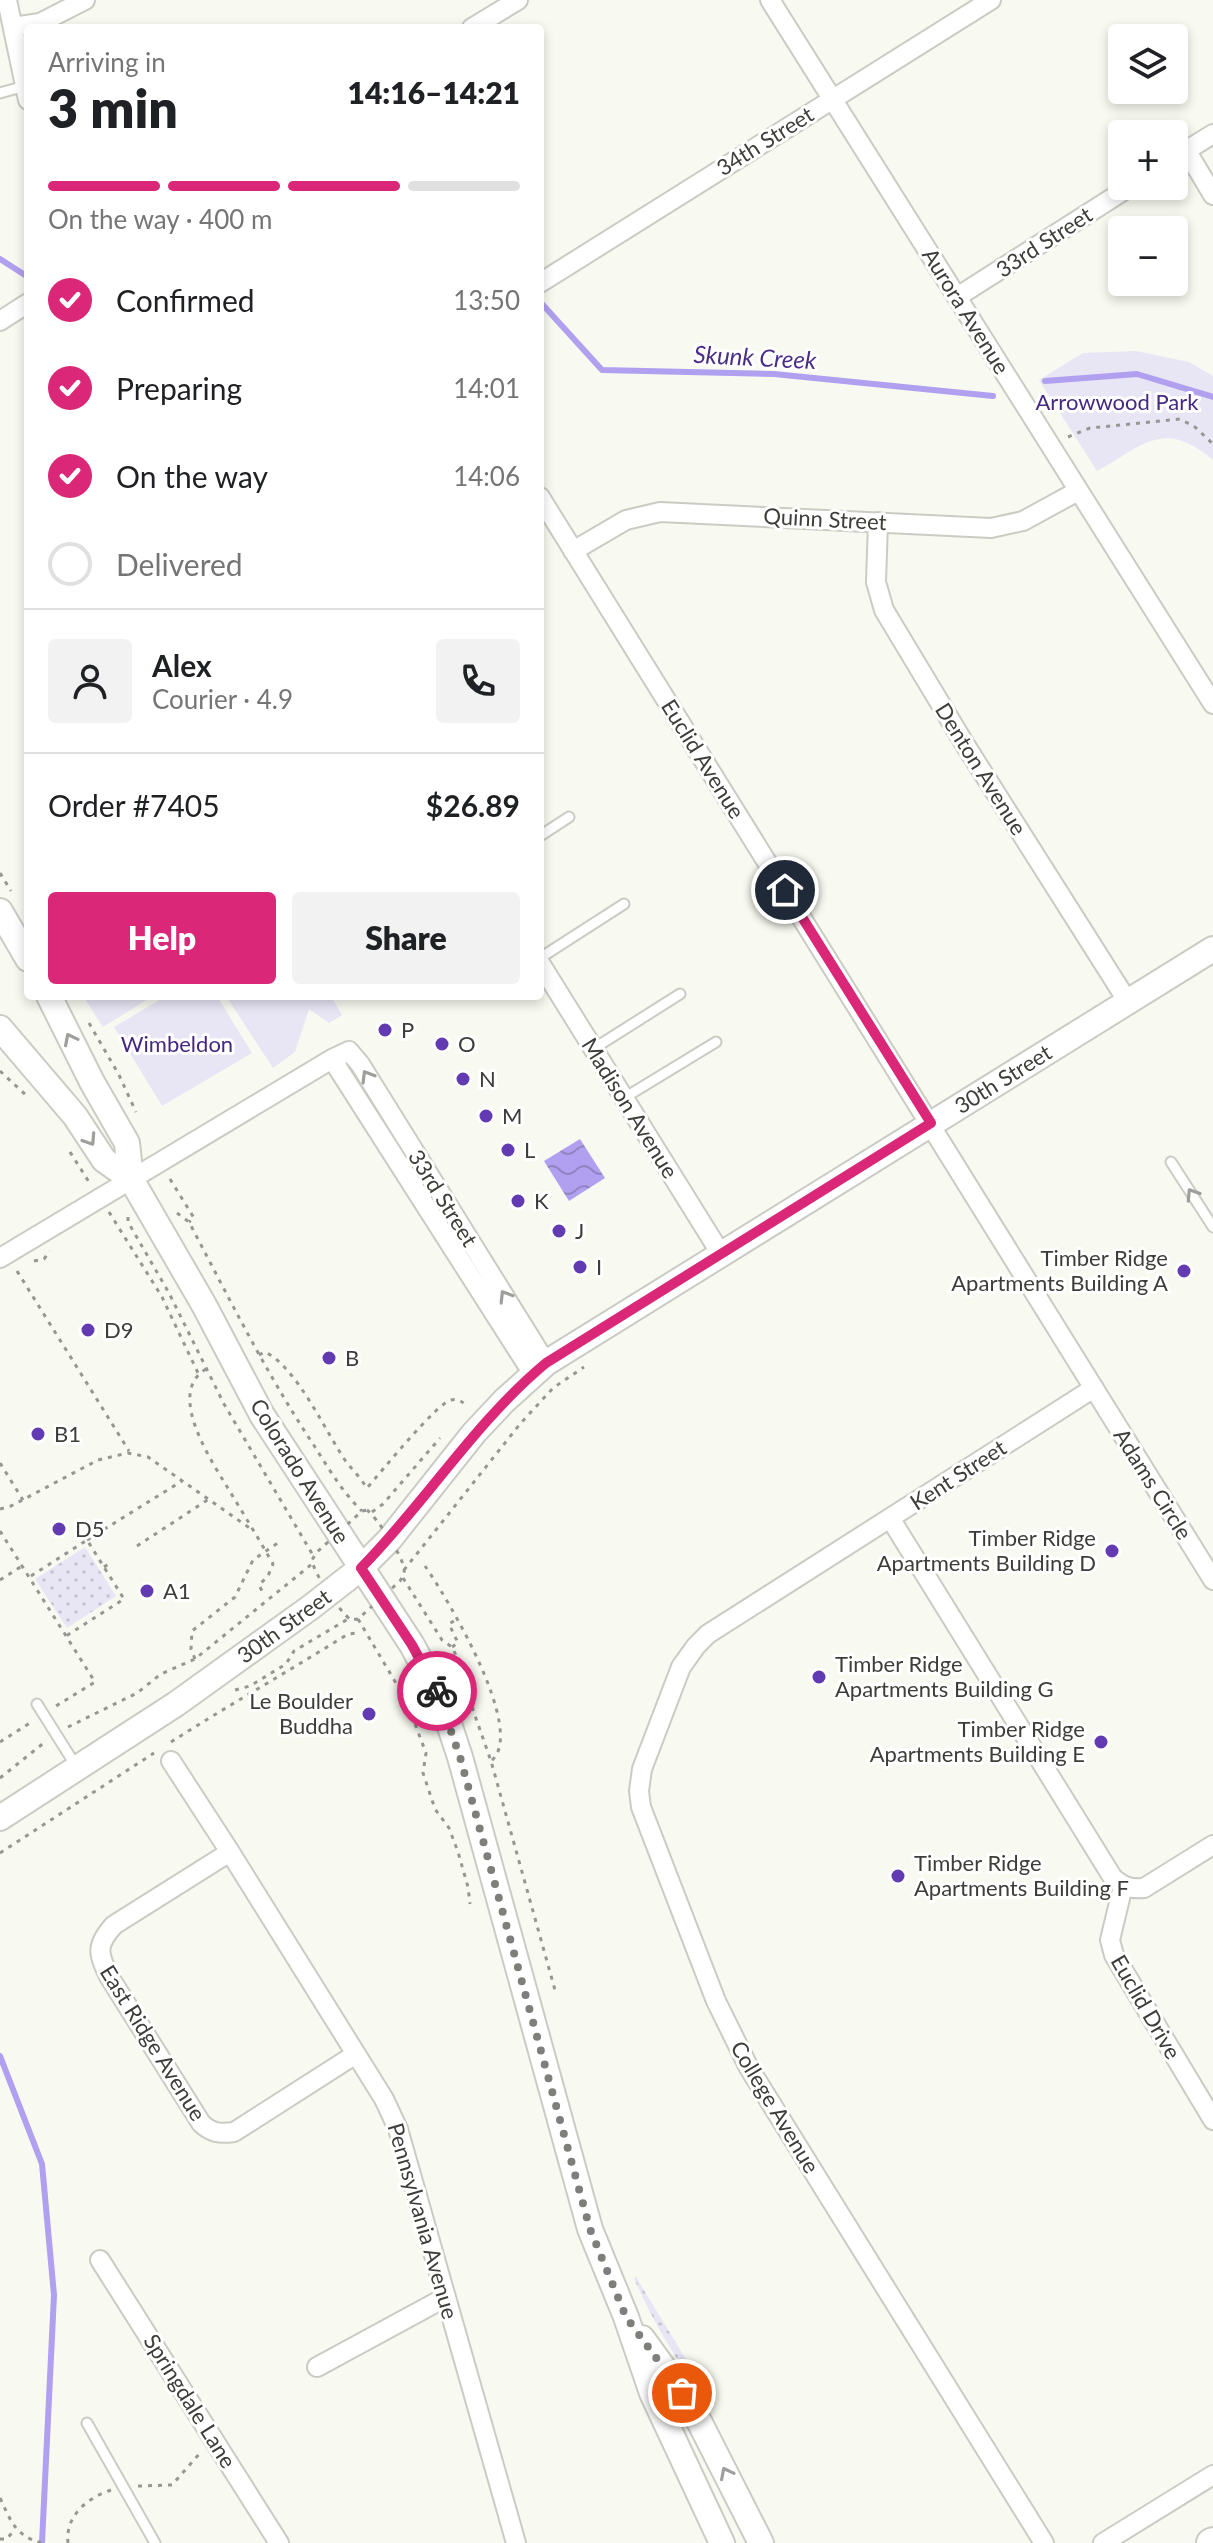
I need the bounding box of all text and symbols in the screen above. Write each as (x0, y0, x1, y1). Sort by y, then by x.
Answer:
map controls (1108, 24, 1188, 296)
button: layers (1108, 24, 1188, 104)
text: Arriving in (48, 46, 166, 78)
text: 14:16–14:21 (347, 74, 520, 110)
text: 3 min (48, 77, 178, 139)
street label: 34th Street (711, 100, 818, 181)
button: + (1108, 120, 1188, 200)
street label: 33rd Street (991, 201, 1097, 283)
text: On the way · 400 m (48, 203, 272, 235)
button: − (1108, 216, 1188, 296)
street label: Aurora Avenue (917, 243, 1016, 379)
icon: check (48, 278, 92, 322)
text: Confirmed (116, 282, 255, 318)
text: 13:50 (453, 284, 520, 316)
water label: Skunk Creek (693, 339, 818, 374)
icon: check (48, 366, 92, 410)
text: Preparing (116, 370, 242, 406)
text: 14:01 (453, 372, 520, 404)
park label: Arrowwood Park (1035, 388, 1199, 415)
icon: check (48, 454, 92, 498)
text: On the way (116, 458, 268, 494)
text: 14:06 (453, 460, 520, 492)
street label: Quinn Street (763, 502, 887, 535)
text: Delivered (116, 546, 243, 582)
button: person (48, 639, 132, 723)
button: phone (436, 639, 520, 723)
text: Alex (152, 647, 212, 683)
text: Courier · 4.9 (152, 683, 293, 715)
street label: Euclid Avenue (656, 694, 751, 823)
street label: Denton Avenue (930, 698, 1033, 840)
text: Order #7405 (48, 787, 220, 823)
text: $26.89 (426, 787, 520, 823)
pin (751, 856, 819, 924)
icon: home (763, 868, 807, 912)
button: Help (48, 892, 276, 984)
button: Share (292, 892, 520, 984)
place label: P (401, 1016, 414, 1043)
marker: P (376, 1021, 394, 1039)
park label: Wimbeldon (121, 1030, 233, 1057)
place label: O (458, 1030, 476, 1057)
street label: Madison Avenue (576, 1032, 684, 1183)
one-way arrow (65, 1033, 80, 1048)
marker: O (433, 1035, 451, 1053)
street label: 30th Street (949, 1038, 1056, 1119)
place label: N (479, 1065, 496, 1092)
one-way arrow (362, 1070, 377, 1085)
marker: N (454, 1070, 472, 1088)
place label: M (502, 1102, 522, 1129)
marker: M (477, 1107, 495, 1125)
one-way arrow (80, 1131, 95, 1145)
place label: L (524, 1136, 535, 1163)
marker: L (499, 1141, 517, 1159)
street label: 33rd Street (403, 1144, 484, 1251)
place label: K (534, 1187, 549, 1214)
one-way arrow (1187, 1189, 1202, 1203)
marker: K (509, 1192, 527, 1210)
place label: J (575, 1217, 584, 1244)
marker: J (550, 1222, 568, 1240)
place label: Timber Ridge Apartments Building A (951, 1244, 1168, 1296)
place label: I (596, 1253, 602, 1280)
marker: I (571, 1258, 589, 1276)
marker: Timber Ridge Apartments Building A (1175, 1262, 1193, 1280)
one-way arrow (499, 1291, 514, 1305)
place label: D9 (104, 1316, 134, 1343)
marker: D9 (79, 1321, 97, 1339)
place label: B (345, 1344, 359, 1371)
marker: B (320, 1349, 338, 1367)
street label: Colorado Avenue (245, 1393, 356, 1548)
place label: B1 (54, 1420, 81, 1447)
street label: Adams Circle (1109, 1423, 1198, 1544)
marker: B1 (29, 1425, 47, 1443)
street label: Kent Street (905, 1434, 1011, 1516)
place label: D5 (75, 1515, 105, 1542)
marker: D5 (50, 1520, 68, 1538)
place label: Timber Ridge Apartments Building D (877, 1524, 1096, 1576)
marker: Timber Ridge Apartments Building D (1103, 1542, 1121, 1560)
place label: A1 (163, 1577, 191, 1604)
marker: A1 (138, 1582, 156, 1600)
street label: 30th Street (232, 1583, 336, 1669)
place label: Timber Ridge Apartments Building G (835, 1650, 1054, 1702)
courier (397, 1651, 477, 1731)
marker: Timber Ridge Apartments Building G (810, 1668, 828, 1686)
icon: bike (415, 1669, 459, 1713)
place label: Le Boulder Buddha (249, 1687, 353, 1739)
marker: Le Boulder Buddha (360, 1705, 378, 1723)
place label: Timber Ridge Apartments Building E (870, 1715, 1085, 1767)
marker: Timber Ridge Apartments Building E (1092, 1733, 1110, 1751)
place label: Timber Ridge Apartments Building F (914, 1849, 1129, 1901)
marker: Timber Ridge Apartments Building F (889, 1867, 907, 1885)
street label: Euclid Drive (1106, 1950, 1187, 2064)
street label: East Ridge Avenue (95, 1960, 212, 2126)
street label: College Avenue (725, 2036, 826, 2178)
street label: Pennsylvania Avenue (383, 2120, 464, 2322)
street label: Springdale Lane (139, 2329, 242, 2473)
pin (648, 2359, 716, 2427)
icon: bag (660, 2371, 704, 2415)
one-way arrow (720, 2467, 736, 2482)

